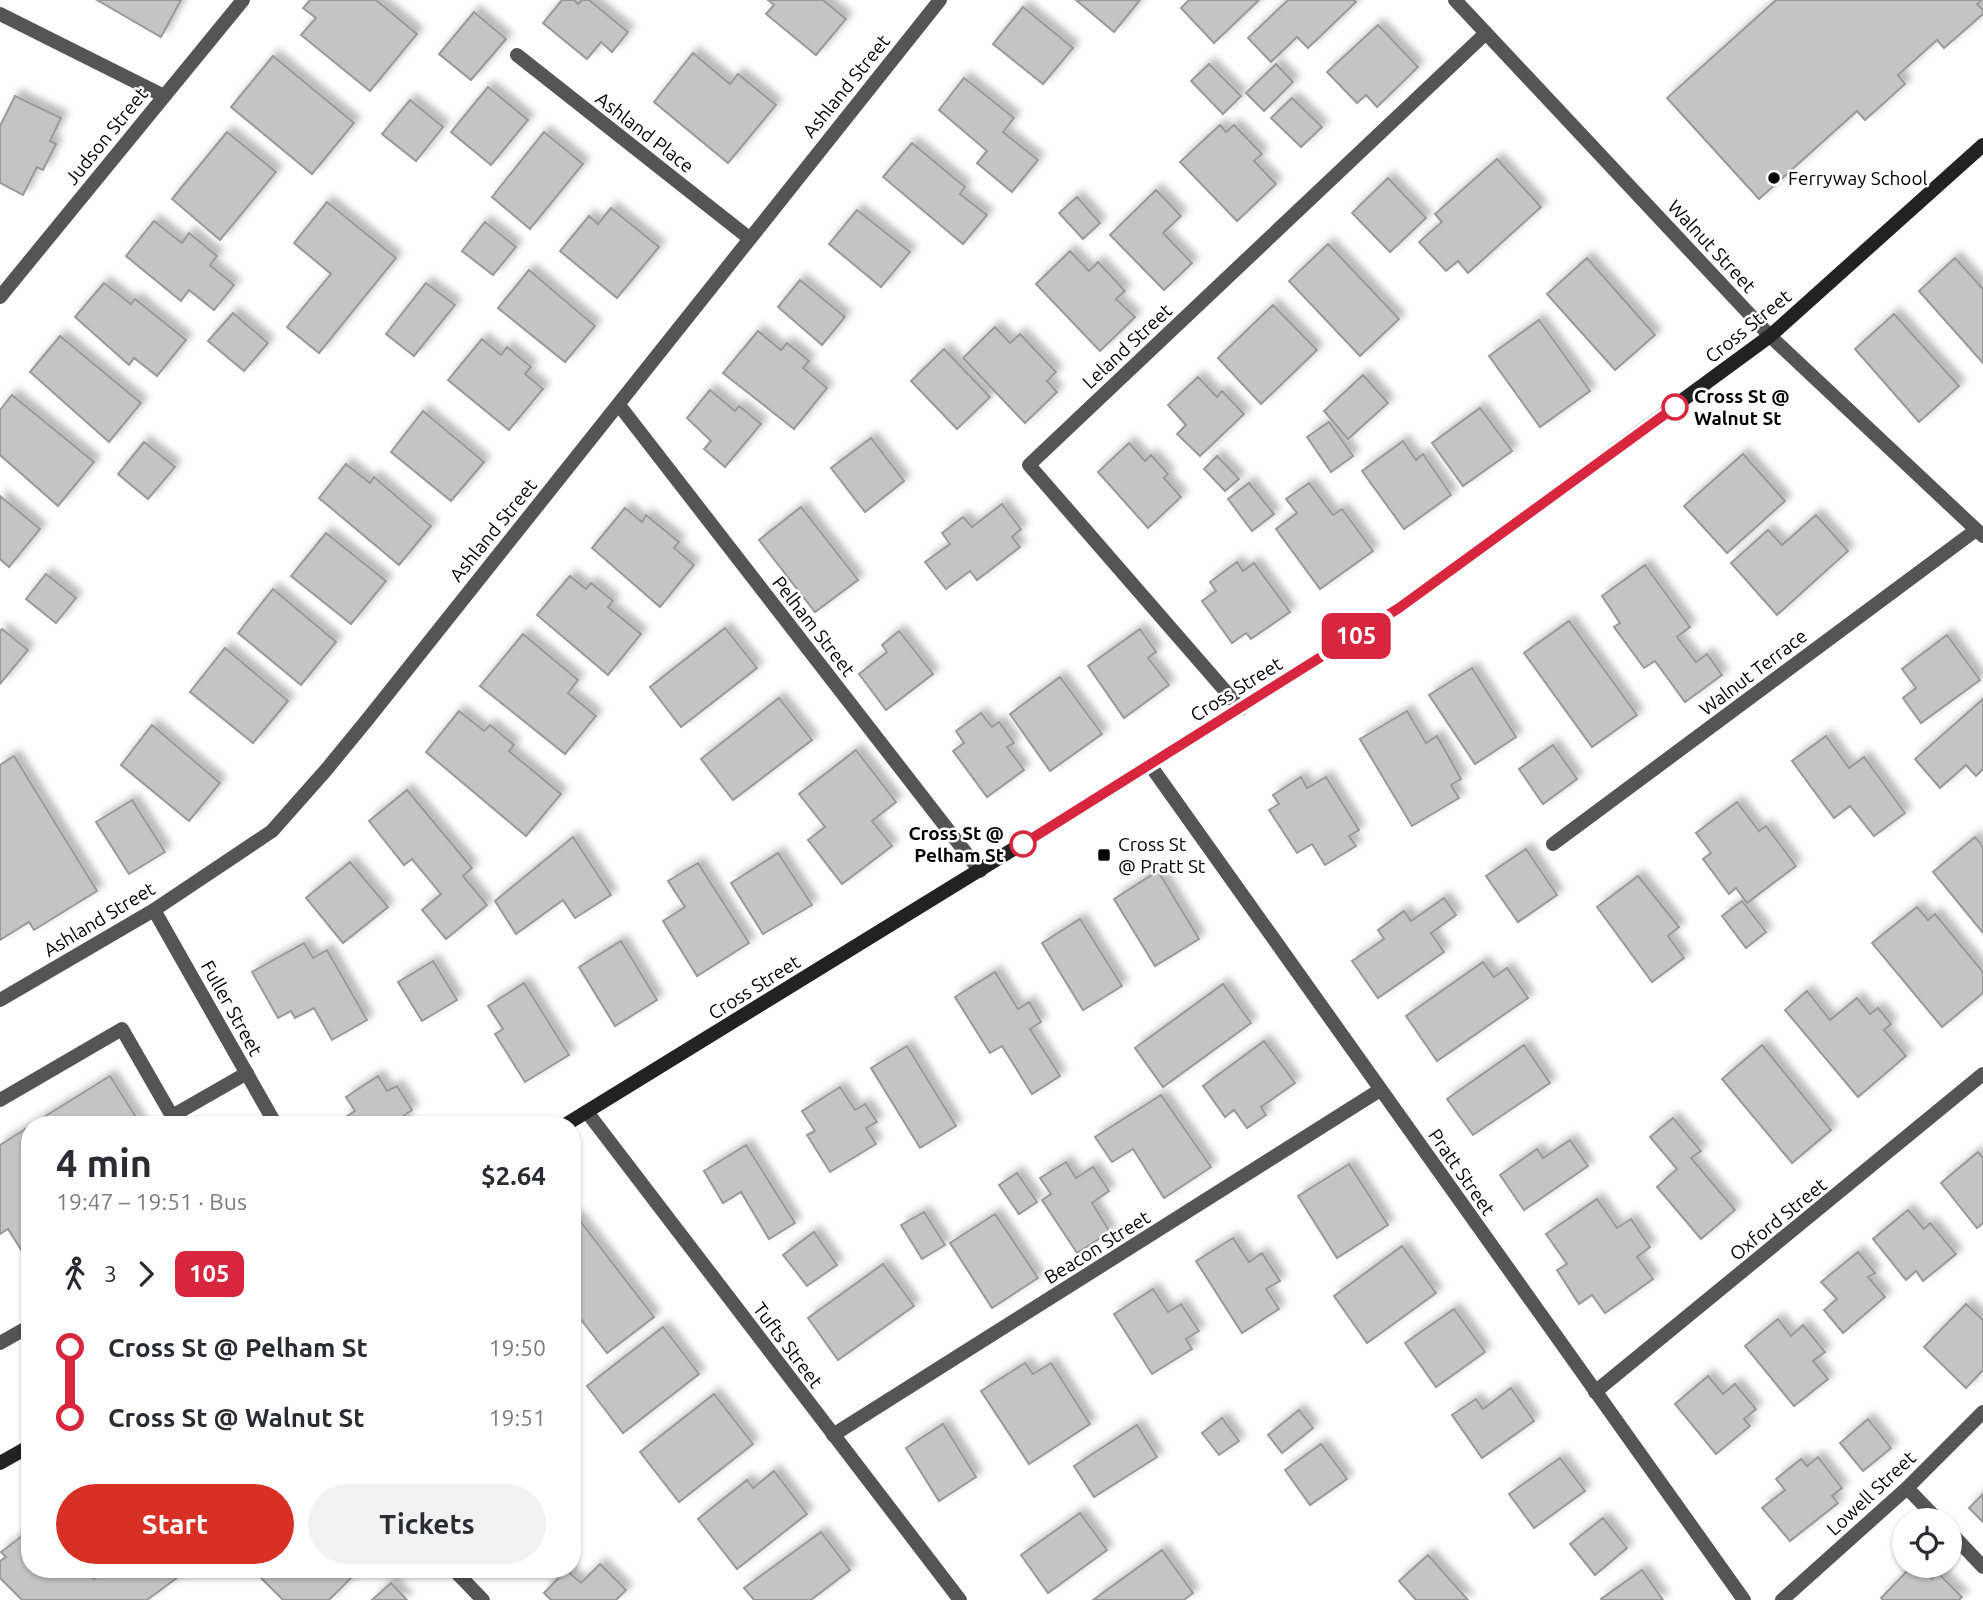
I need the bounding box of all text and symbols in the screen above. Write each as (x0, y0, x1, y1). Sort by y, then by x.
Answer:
street label: Ashland Street (798, 30, 894, 142)
street label: Judson Street (60, 82, 152, 189)
street label: Ashland Place (592, 87, 698, 177)
place label: Ferryway School (1788, 167, 1928, 189)
marker: Ferryway School (1766, 170, 1782, 186)
street label: Walnut Street (1664, 195, 1761, 297)
street label: Cross Street (1701, 284, 1796, 367)
street label: Leland Street (1078, 299, 1177, 393)
place label: Cross St @ Walnut St (1694, 385, 1790, 429)
marker: Cross St @ Walnut St (1662, 394, 1688, 420)
street label: Ashland Street (445, 474, 541, 586)
street label: Pelham Street (768, 572, 860, 681)
line badge: 105 (1316, 613, 1396, 659)
text: 105 (1336, 622, 1376, 649)
street label: Walnut Terrace (1695, 624, 1811, 720)
street label: Cross Street (1186, 652, 1286, 726)
place label: Cross St @ Pelham St (908, 822, 1004, 866)
marker: Cross St @ Pelham St (1010, 831, 1036, 857)
place label: Cross St @ Pratt St (1118, 833, 1206, 877)
marker: Cross St @ Pratt St (1096, 847, 1112, 863)
street label: Ashland Street (39, 877, 159, 961)
street label: Cross Street (704, 950, 804, 1024)
street label: Fuller Street (197, 956, 267, 1060)
street label: Pratt Street (1424, 1124, 1500, 1220)
text: 4 min (56, 1142, 152, 1184)
text: $2.64 (481, 1161, 546, 1190)
street label: Oxford Street (1725, 1173, 1831, 1265)
text: 19:47 – 19:51 · Bus (56, 1189, 247, 1214)
street label: Beacon Street (1040, 1205, 1154, 1288)
icon: walk (56, 1255, 94, 1293)
icon: forward (127, 1255, 165, 1293)
text: 105 (189, 1260, 230, 1287)
text: 3 (104, 1261, 117, 1286)
street label: Tufts Street (749, 1298, 828, 1392)
text: Cross St @ Pelham St (108, 1333, 368, 1362)
text: 19:50 (488, 1335, 546, 1360)
text: Cross St @ Walnut St (108, 1403, 364, 1432)
text: 19:51 (488, 1405, 546, 1430)
street label: Lowell Street (1822, 1446, 1920, 1540)
button: Start (56, 1484, 294, 1564)
button: Tickets (308, 1484, 546, 1564)
map controls (1892, 1508, 1962, 1578)
button: locate (1892, 1508, 1962, 1578)

